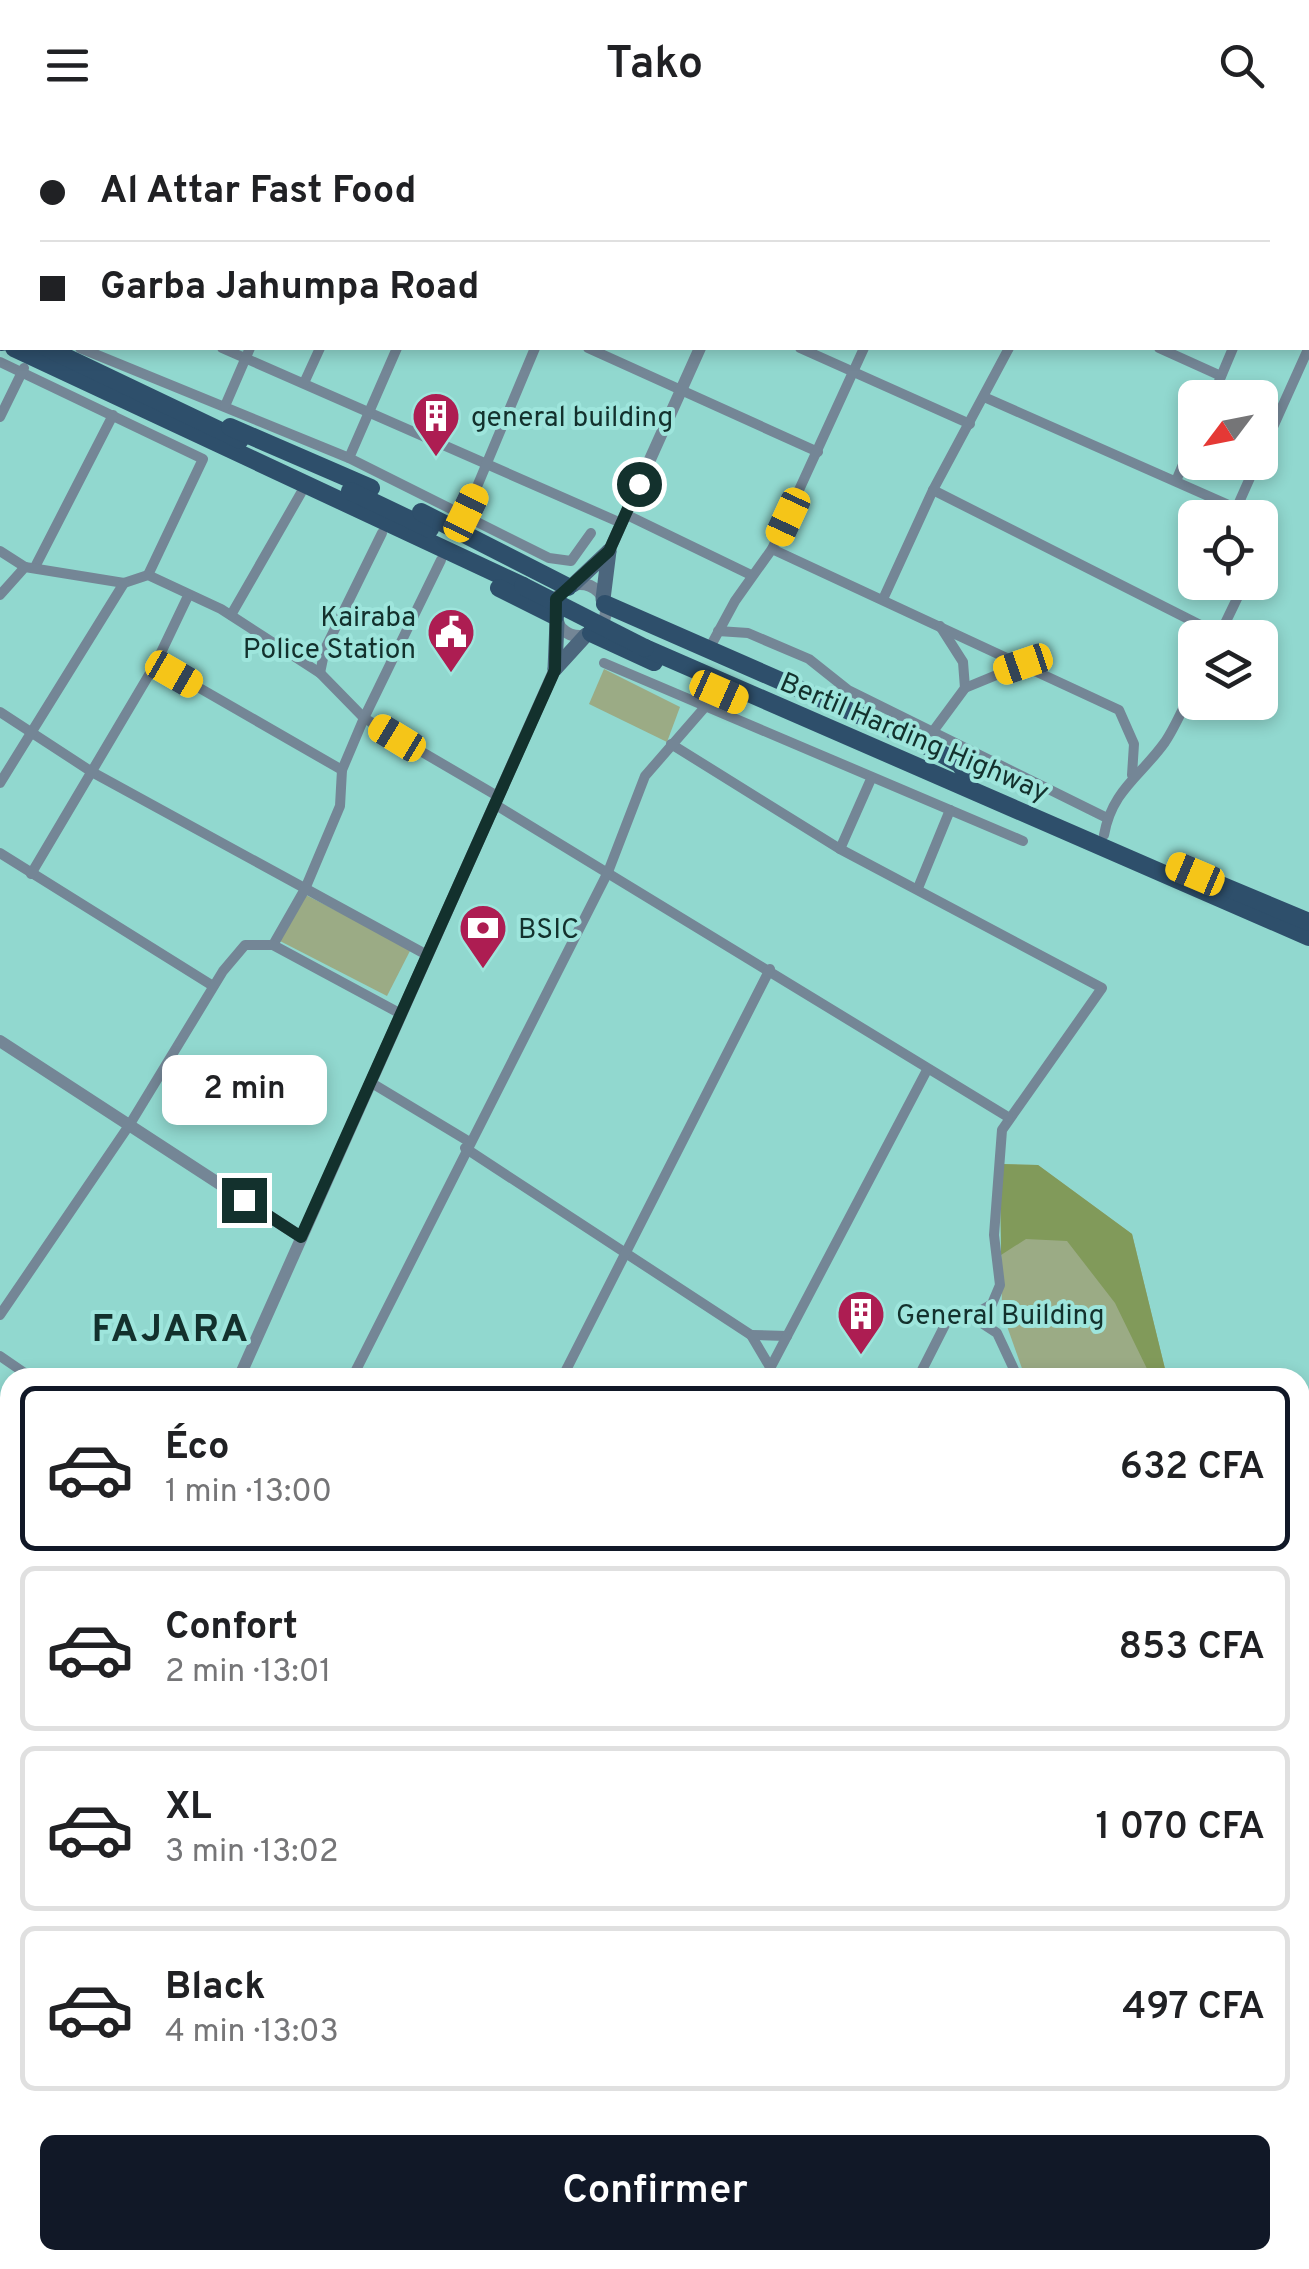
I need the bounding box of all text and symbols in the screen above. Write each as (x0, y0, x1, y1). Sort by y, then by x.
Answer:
text: Tako (606, 37, 703, 94)
icon: menu (40, 38, 95, 93)
icon: search (1214, 38, 1269, 93)
text: Al Attar Fast Food (100, 168, 416, 217)
text: Garba Jahumpa Road (100, 264, 479, 313)
north arrow (1178, 380, 1278, 480)
map controls (1178, 380, 1278, 720)
building icon: general building (410, 390, 462, 458)
place label: general building (471, 401, 673, 437)
route start (617, 462, 662, 507)
car (439, 479, 493, 547)
car (762, 483, 814, 551)
button: locate (1178, 500, 1278, 600)
place label: Kairaba Police Station (243, 601, 416, 669)
public building icon: Kairaba Police Station (425, 606, 477, 674)
button: layers (1178, 620, 1278, 720)
car (990, 640, 1056, 688)
car (141, 646, 207, 702)
car (685, 666, 753, 718)
street label: Bertil Harding Highway (774, 666, 1054, 812)
car (364, 710, 430, 766)
car (1162, 848, 1228, 900)
bank icon: BSIC (457, 902, 509, 970)
place label: BSIC (518, 913, 579, 949)
callout: 2 min (162, 1055, 326, 1125)
text: 2 min (203, 1070, 286, 1110)
route end (222, 1178, 267, 1223)
building icon: General Building (835, 1288, 887, 1356)
place label: General Building (896, 1299, 1105, 1335)
district label: FAJARA (91, 1307, 251, 1356)
icon: car (45, 1424, 135, 1514)
text: Éco (165, 1424, 229, 1473)
text: 632 CFA (1120, 1444, 1265, 1493)
text: 1 min · 13:00 (165, 1473, 332, 1513)
icon: car (45, 1604, 135, 1694)
text: Confort (165, 1604, 298, 1653)
text: 853 CFA (1118, 1624, 1265, 1673)
text: 2 min · 13:01 (165, 1653, 331, 1693)
icon: car (45, 1784, 135, 1874)
text: XL (165, 1784, 212, 1833)
text: 1 070 CFA (1095, 1804, 1265, 1853)
text: 3 min · 13:02 (165, 1833, 339, 1873)
icon: car (45, 1964, 135, 2054)
text: Black (165, 1964, 265, 2013)
text: 497 CFA (1122, 1984, 1265, 2033)
text: 4 min · 13:03 (165, 2013, 339, 2053)
button: Confirmer (40, 2135, 1270, 2250)

